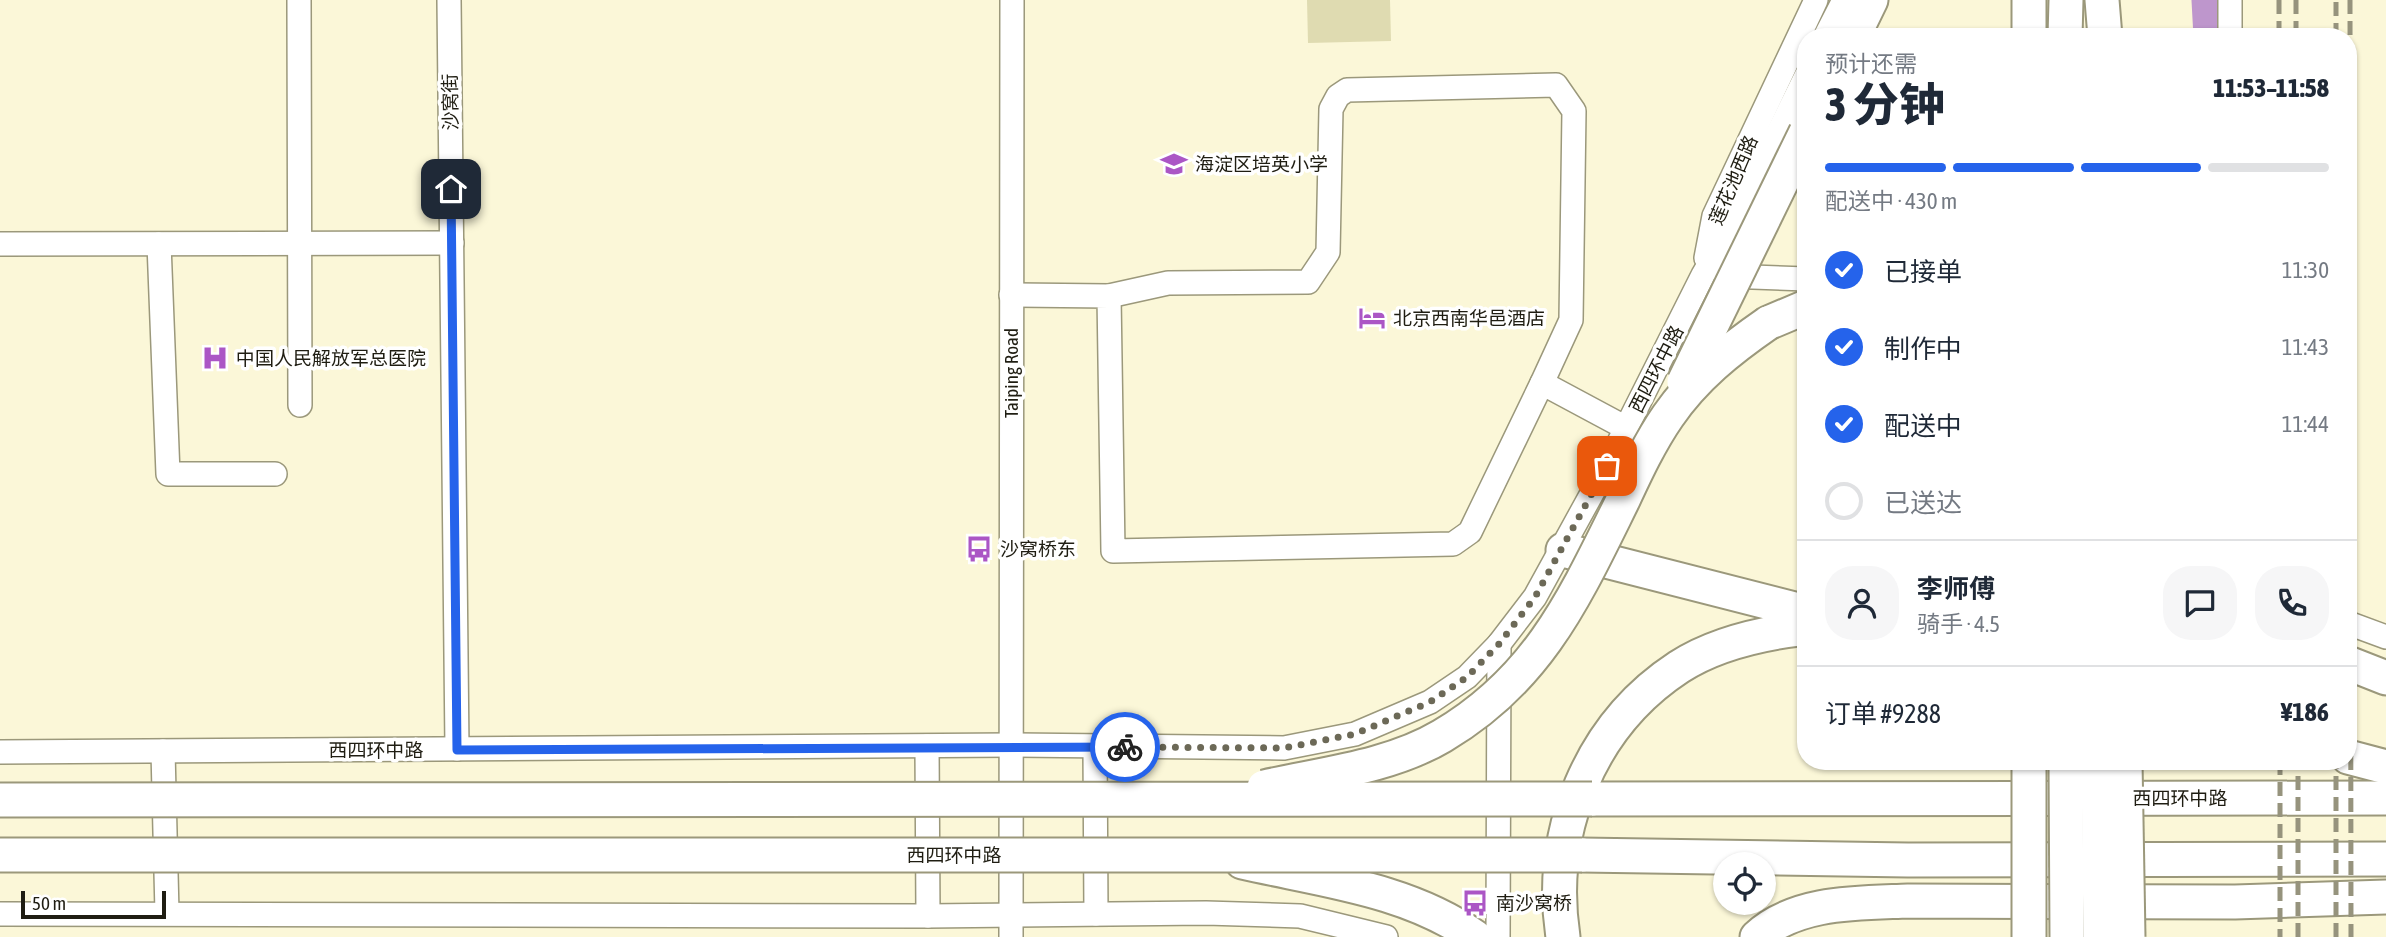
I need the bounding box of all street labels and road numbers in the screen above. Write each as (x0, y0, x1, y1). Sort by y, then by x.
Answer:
street label: 沙窝街 (439, 73, 461, 131)
street label: 莲花池西路 (1704, 132, 1762, 228)
street label: 西四环中路 (1625, 322, 1687, 416)
street label: Taiping Road (1000, 328, 1022, 418)
street label: 西四环中路 (328, 739, 424, 761)
street label: 西四环中路 (2132, 787, 2228, 809)
street label: 西四环中路 (906, 844, 1002, 866)

